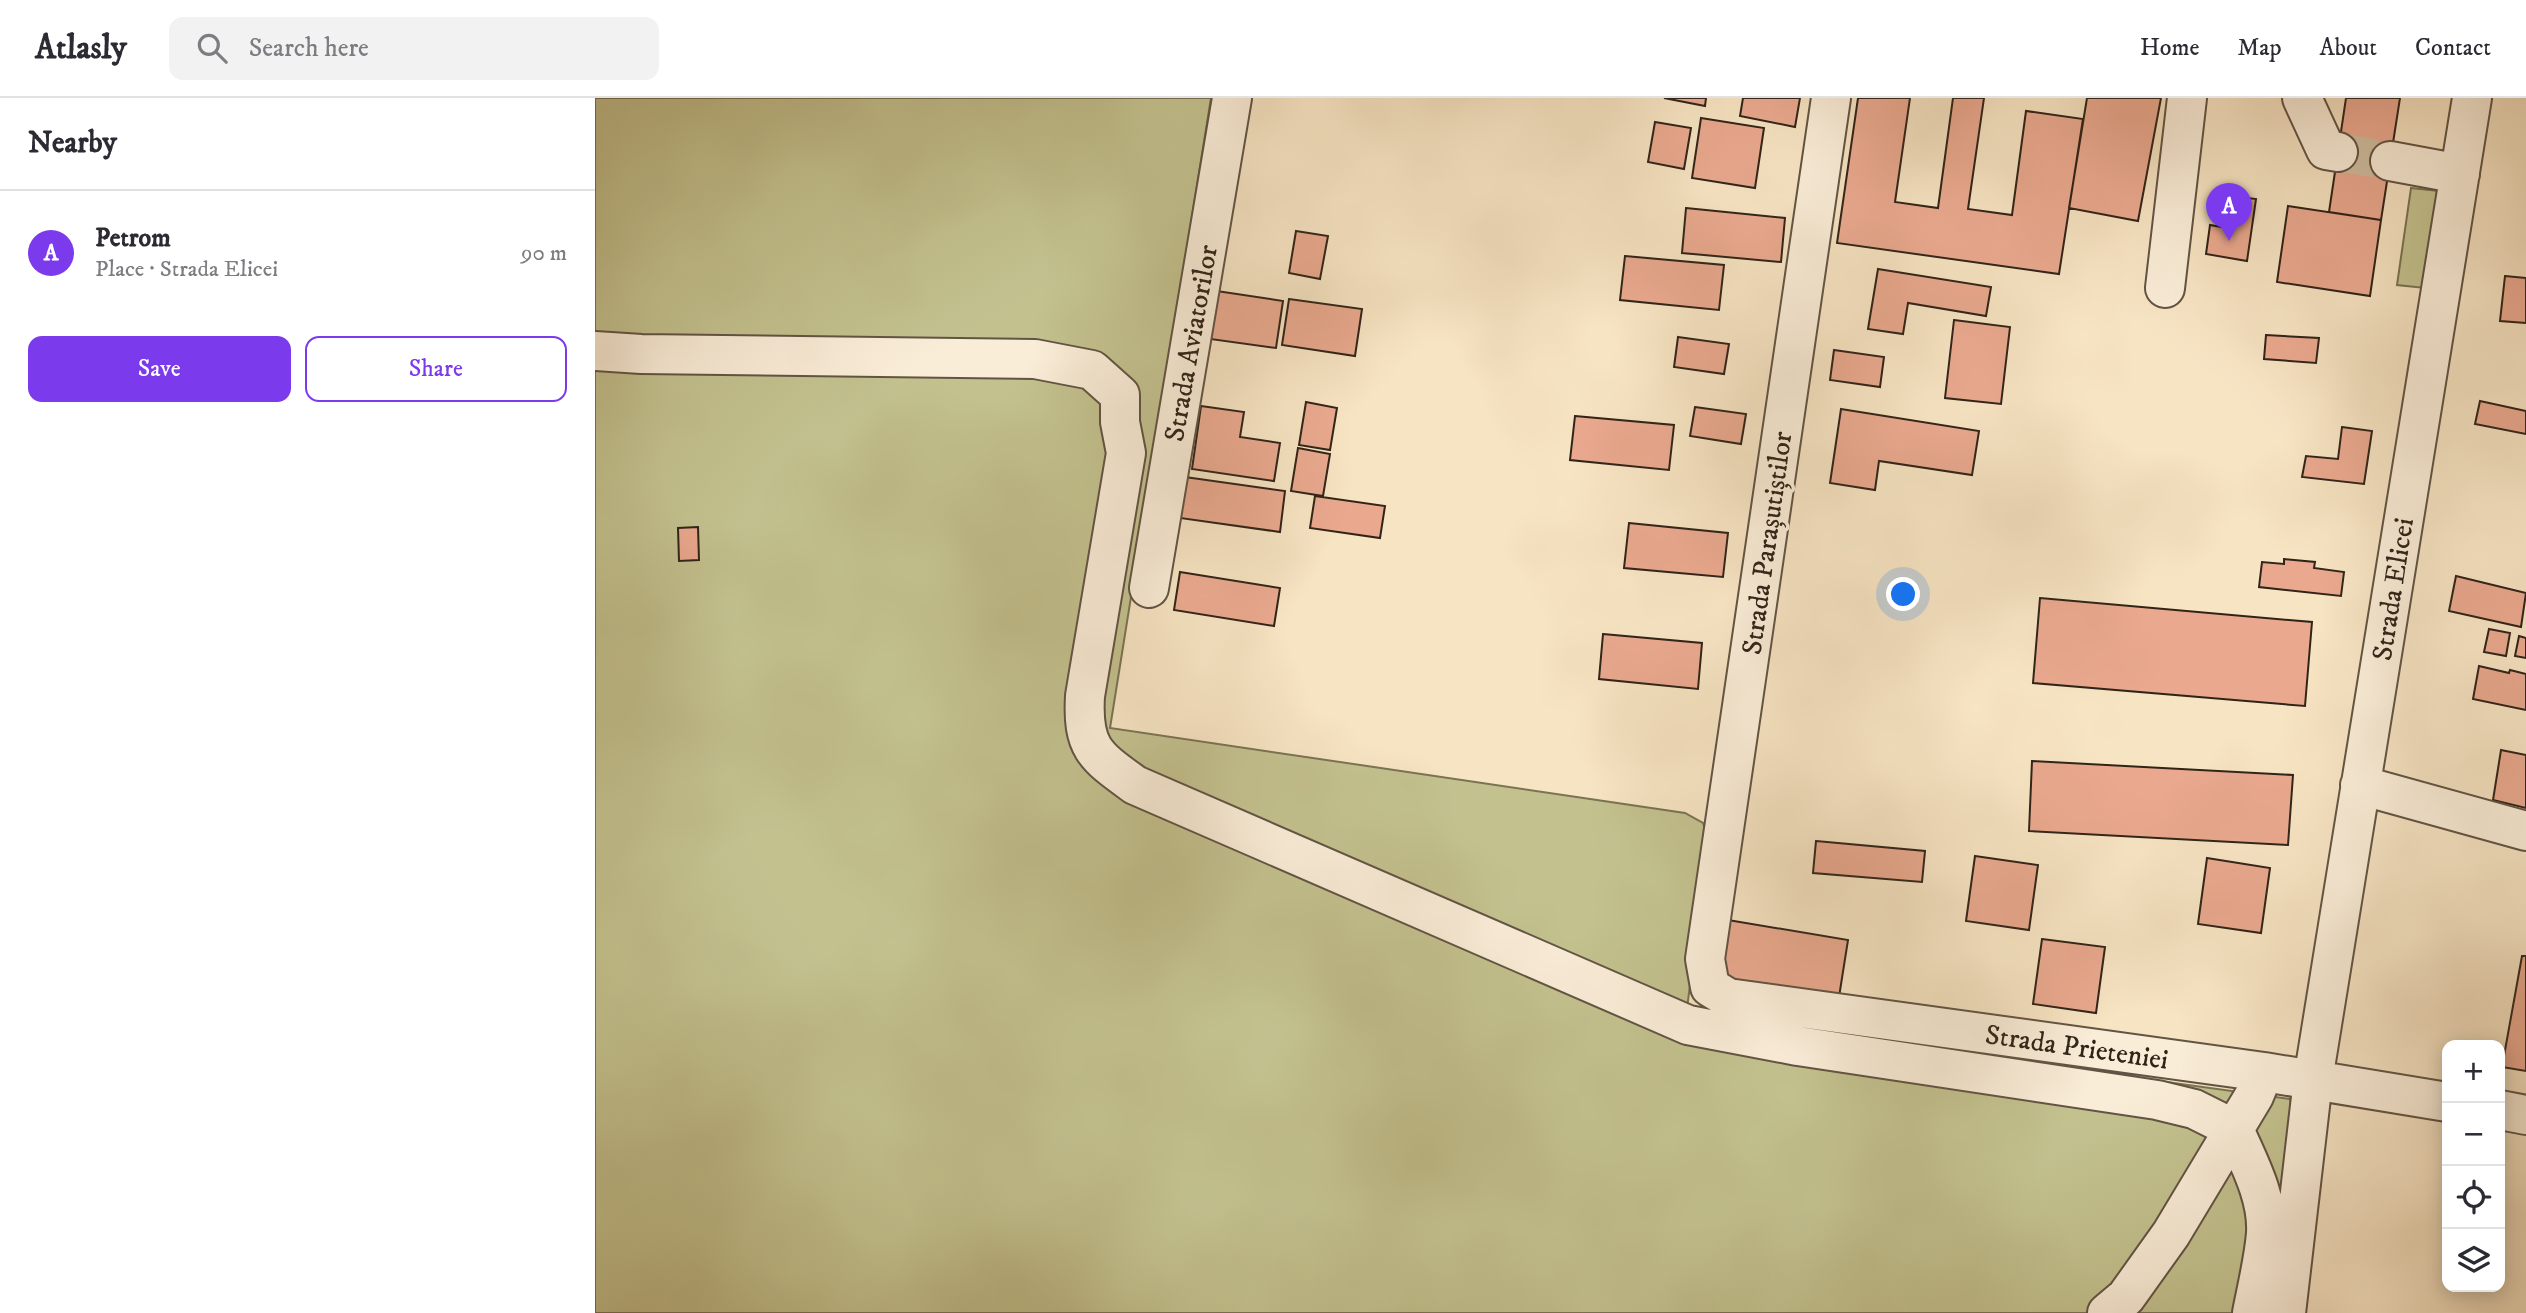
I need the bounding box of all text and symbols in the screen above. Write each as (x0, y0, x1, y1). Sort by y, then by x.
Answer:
search box (169, 17, 659, 80)
text: Atlasly (35, 28, 127, 69)
icon: search (193, 29, 231, 67)
text: Search here (249, 32, 369, 65)
text: Home (2140, 33, 2199, 63)
text: Map (2237, 33, 2282, 63)
text: About (2320, 33, 2377, 63)
text: Contact (2415, 33, 2491, 63)
text: Nearby (28, 125, 117, 162)
pin: A (2206, 183, 2252, 241)
text: Petrom (95, 222, 171, 255)
text: A (44, 239, 58, 268)
text: 90 m (521, 239, 567, 268)
street label: Strada Aviatorilor (1157, 242, 1226, 444)
text: Place · Strada Elicei (95, 255, 278, 284)
button: Save (28, 336, 291, 402)
button: Share (305, 336, 567, 402)
street label: Strada Parașutiștilor (1734, 429, 1801, 657)
street label: Strada Elicei (2365, 515, 2422, 663)
your location (1886, 577, 1920, 611)
street label: Strada Prieteniei (1983, 1017, 2171, 1078)
map controls (2442, 1040, 2505, 1292)
button: + (2442, 1040, 2505, 1103)
button: − (2442, 1103, 2505, 1166)
button: locate (2442, 1166, 2505, 1229)
button: layers (2442, 1229, 2505, 1292)

